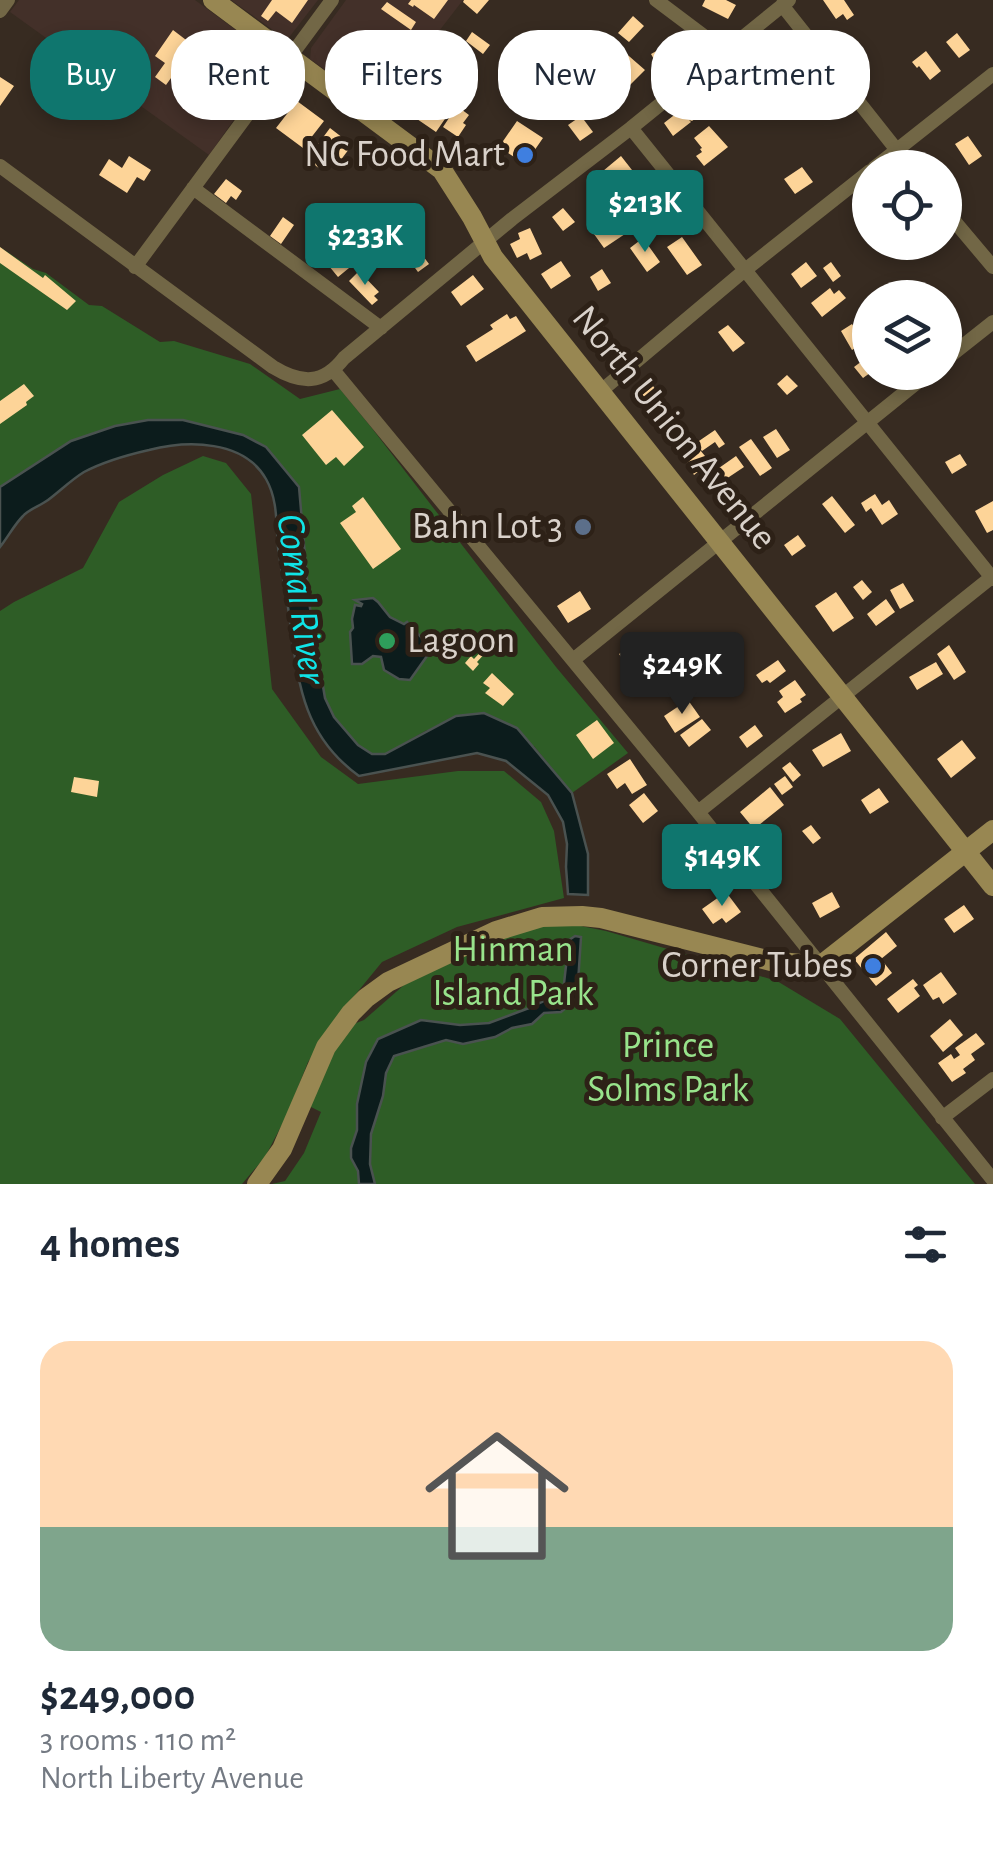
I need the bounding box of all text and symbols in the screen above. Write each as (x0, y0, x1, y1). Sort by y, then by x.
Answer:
chip: Buy (30, 30, 151, 120)
chip: Rent (171, 30, 305, 120)
chip: Filters (325, 30, 478, 120)
chip: New (498, 30, 631, 120)
chip: Apartment (651, 30, 870, 120)
place label: NC Food Mart (304, 136, 505, 174)
marker: NC Food Mart (514, 144, 536, 166)
map controls (852, 150, 962, 390)
button: locate (852, 150, 962, 260)
pin: $213K (575, 170, 715, 255)
text: $213K (608, 186, 682, 218)
pin: $233K (295, 203, 435, 288)
text: $233K (327, 219, 403, 251)
button: layers (852, 280, 962, 390)
street label: North Union Avenue (565, 299, 783, 557)
place label: Bahn Lot 3 (412, 508, 563, 546)
water label: Comal River (269, 511, 333, 688)
marker: Bahn Lot 3 (572, 516, 594, 538)
place label: Lagoon (407, 622, 515, 660)
marker: Lagoon (376, 630, 398, 652)
pin: $249K (612, 632, 752, 717)
text: $249K (642, 648, 722, 680)
pin: $149K (652, 824, 792, 909)
text: $149K (684, 840, 760, 872)
park label: Hinman Island Park (432, 931, 594, 1013)
place label: Corner Tubes (661, 947, 853, 985)
marker: Corner Tubes (862, 955, 884, 977)
park label: Prince Solms Park (587, 1027, 749, 1109)
icon: filters (898, 1217, 953, 1272)
text: 4 homes (40, 1223, 180, 1265)
icon: home (407, 1406, 587, 1586)
text: $249,000 (40, 1675, 195, 1717)
text: 3 rooms · 110 m² (40, 1724, 236, 1756)
text: North Liberty Avenue (40, 1762, 304, 1794)

